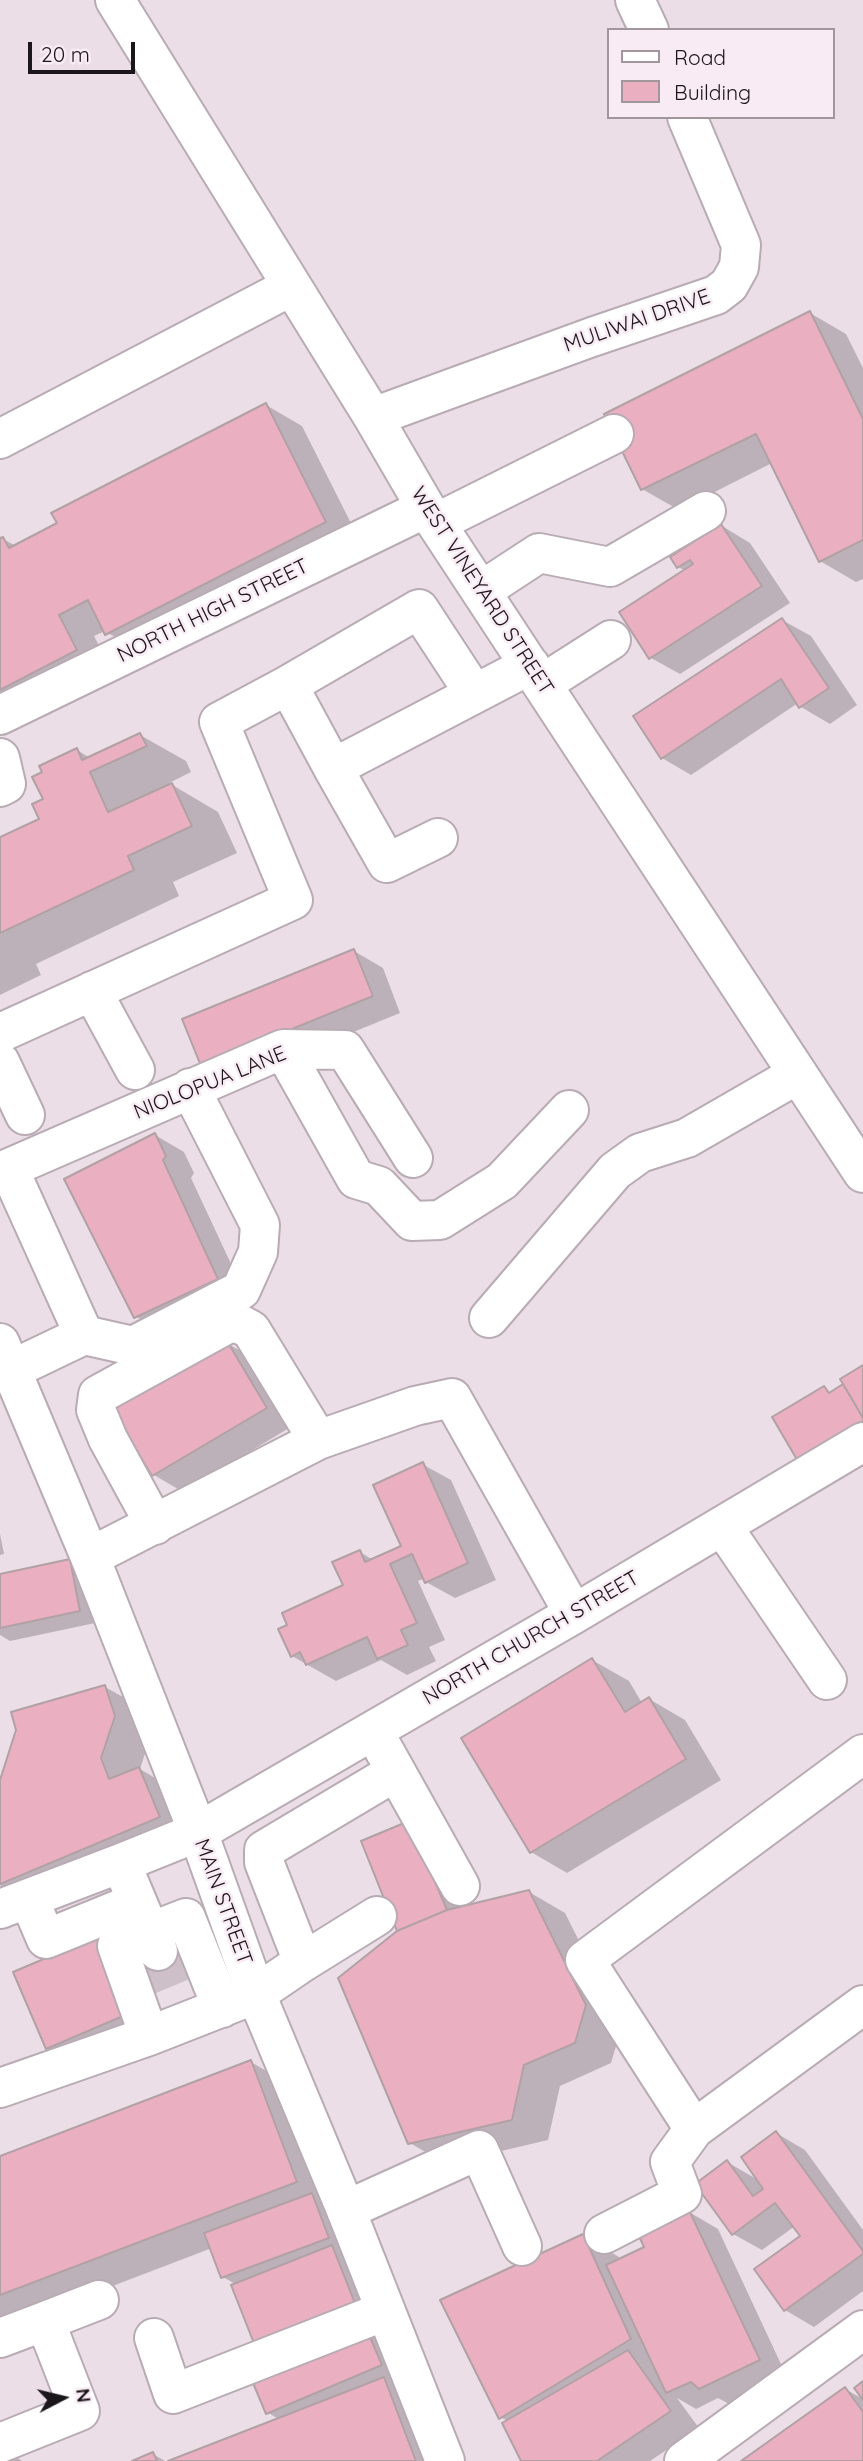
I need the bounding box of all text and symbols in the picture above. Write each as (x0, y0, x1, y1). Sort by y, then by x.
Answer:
scale bar (32, 28, 138, 72)
legend (608, 28, 835, 119)
text: 20 m (41, 41, 90, 67)
text: Road (674, 44, 726, 70)
text: Building (674, 79, 751, 105)
street label: MULIWAI DRIVE (560, 284, 714, 358)
street label: WEST VINEYARD STREET (405, 482, 559, 700)
street label: NORTH HIGH STREET (113, 554, 313, 668)
street label: NIOLOPUA LANE (130, 1041, 290, 1125)
street label: NORTH CHURCH STREET (418, 1566, 644, 1710)
street label: MAIN STREET (189, 1836, 257, 1968)
north arrow (28, 2363, 98, 2433)
text: N (71, 2387, 97, 2404)

